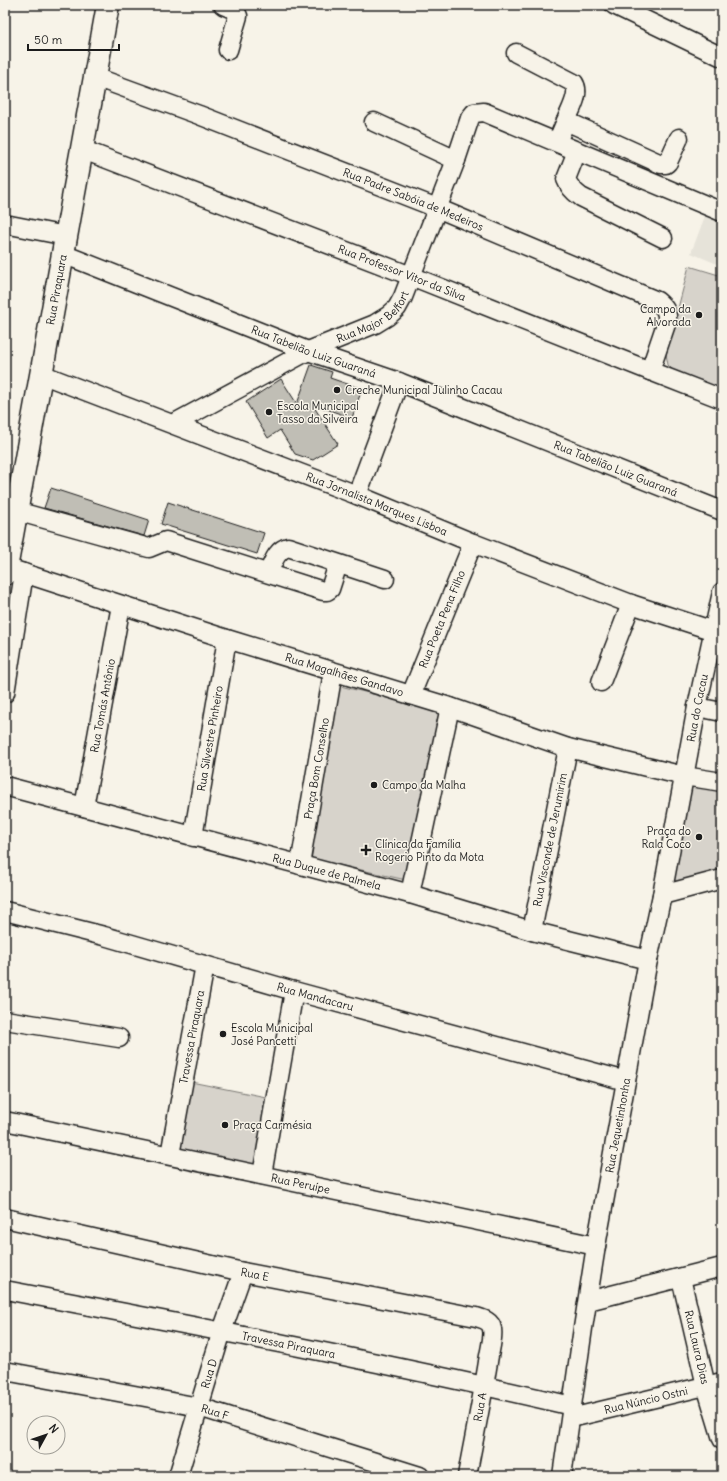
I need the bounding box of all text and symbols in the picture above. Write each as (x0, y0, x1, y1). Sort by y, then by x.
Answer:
scale bar (28, 26, 119, 52)
text: 50 m (34, 32, 63, 47)
street label: Rua Padre Sabóia de Medeiros (341, 165, 486, 234)
street label: Rua Professor Vitor da Silva (336, 242, 468, 304)
street label: Rua Piraquara (43, 253, 70, 326)
street label: Rua Major Belfort (334, 289, 412, 346)
place label: Campo da Alvorada (640, 302, 691, 329)
marker: Campo da Alvorada (694, 310, 704, 320)
street label: Rua Tabelião Luiz Guaraná (249, 322, 378, 381)
place label: Creche Municipal Julinho Cacau (345, 383, 503, 397)
marker: Creche Municipal Julinho Cacau (332, 385, 342, 395)
place label: Escola Municipal Tasso da Silveira (277, 399, 359, 426)
marker: Escola Municipal Tasso da Silveira (264, 407, 274, 417)
street label: Rua Tabelião Luiz Guaraná (552, 438, 680, 500)
street label: Rua Jornalista Marques Lisboa (304, 469, 450, 539)
street label: Rua Poeta Pena Filho (416, 568, 468, 670)
street label: Rua Magalhães Gandavo (283, 650, 405, 699)
street label: Rua Tomás Antônio (87, 658, 118, 754)
street label: Rua do Cacau (684, 672, 711, 743)
street label: Rua Silvestre Pinheiro (194, 685, 226, 792)
street label: Praça Bom Conselho (301, 716, 332, 820)
street label: Rua Visconde de Jerumirim (530, 771, 570, 908)
place label: Campo da Malha (382, 778, 466, 792)
marker: Campo da Malha (369, 780, 379, 790)
place label: Praça do Rala Coco (641, 824, 691, 851)
marker: Praça do Rala Coco (694, 832, 704, 842)
place label: Clínica da Família Rogerio Pinto da Mota (375, 837, 484, 864)
marker: Clínica da Família Rogerio Pinto da Mota (360, 844, 372, 856)
street label: Rua Duque de Palmela (271, 851, 383, 893)
street label: Rua Mandacaru (275, 979, 356, 1014)
street label: Travessa Piraquara (176, 989, 207, 1085)
place label: Escola Municipal José Pancetti (231, 1021, 313, 1048)
marker: Escola Municipal José Pancetti (218, 1029, 228, 1039)
street label: Rua Jequetinhonha (602, 1077, 633, 1174)
place label: Praça Carmésia (233, 1118, 312, 1132)
marker: Praça Carmésia (220, 1120, 230, 1130)
street label: Rua Peruípe (270, 1170, 331, 1197)
street label: Rua E (239, 1265, 270, 1284)
street label: Rua Laura Dias (682, 1309, 712, 1386)
street label: Travessa Piraquara (241, 1329, 337, 1361)
street label: Rua D (198, 1357, 220, 1390)
street label: Rua Núncio Ostni (603, 1383, 689, 1417)
street label: Rua A (470, 1391, 490, 1423)
street label: Rua F (199, 1401, 231, 1423)
north arrow (26, 1415, 66, 1455)
text: N (46, 1421, 61, 1436)

